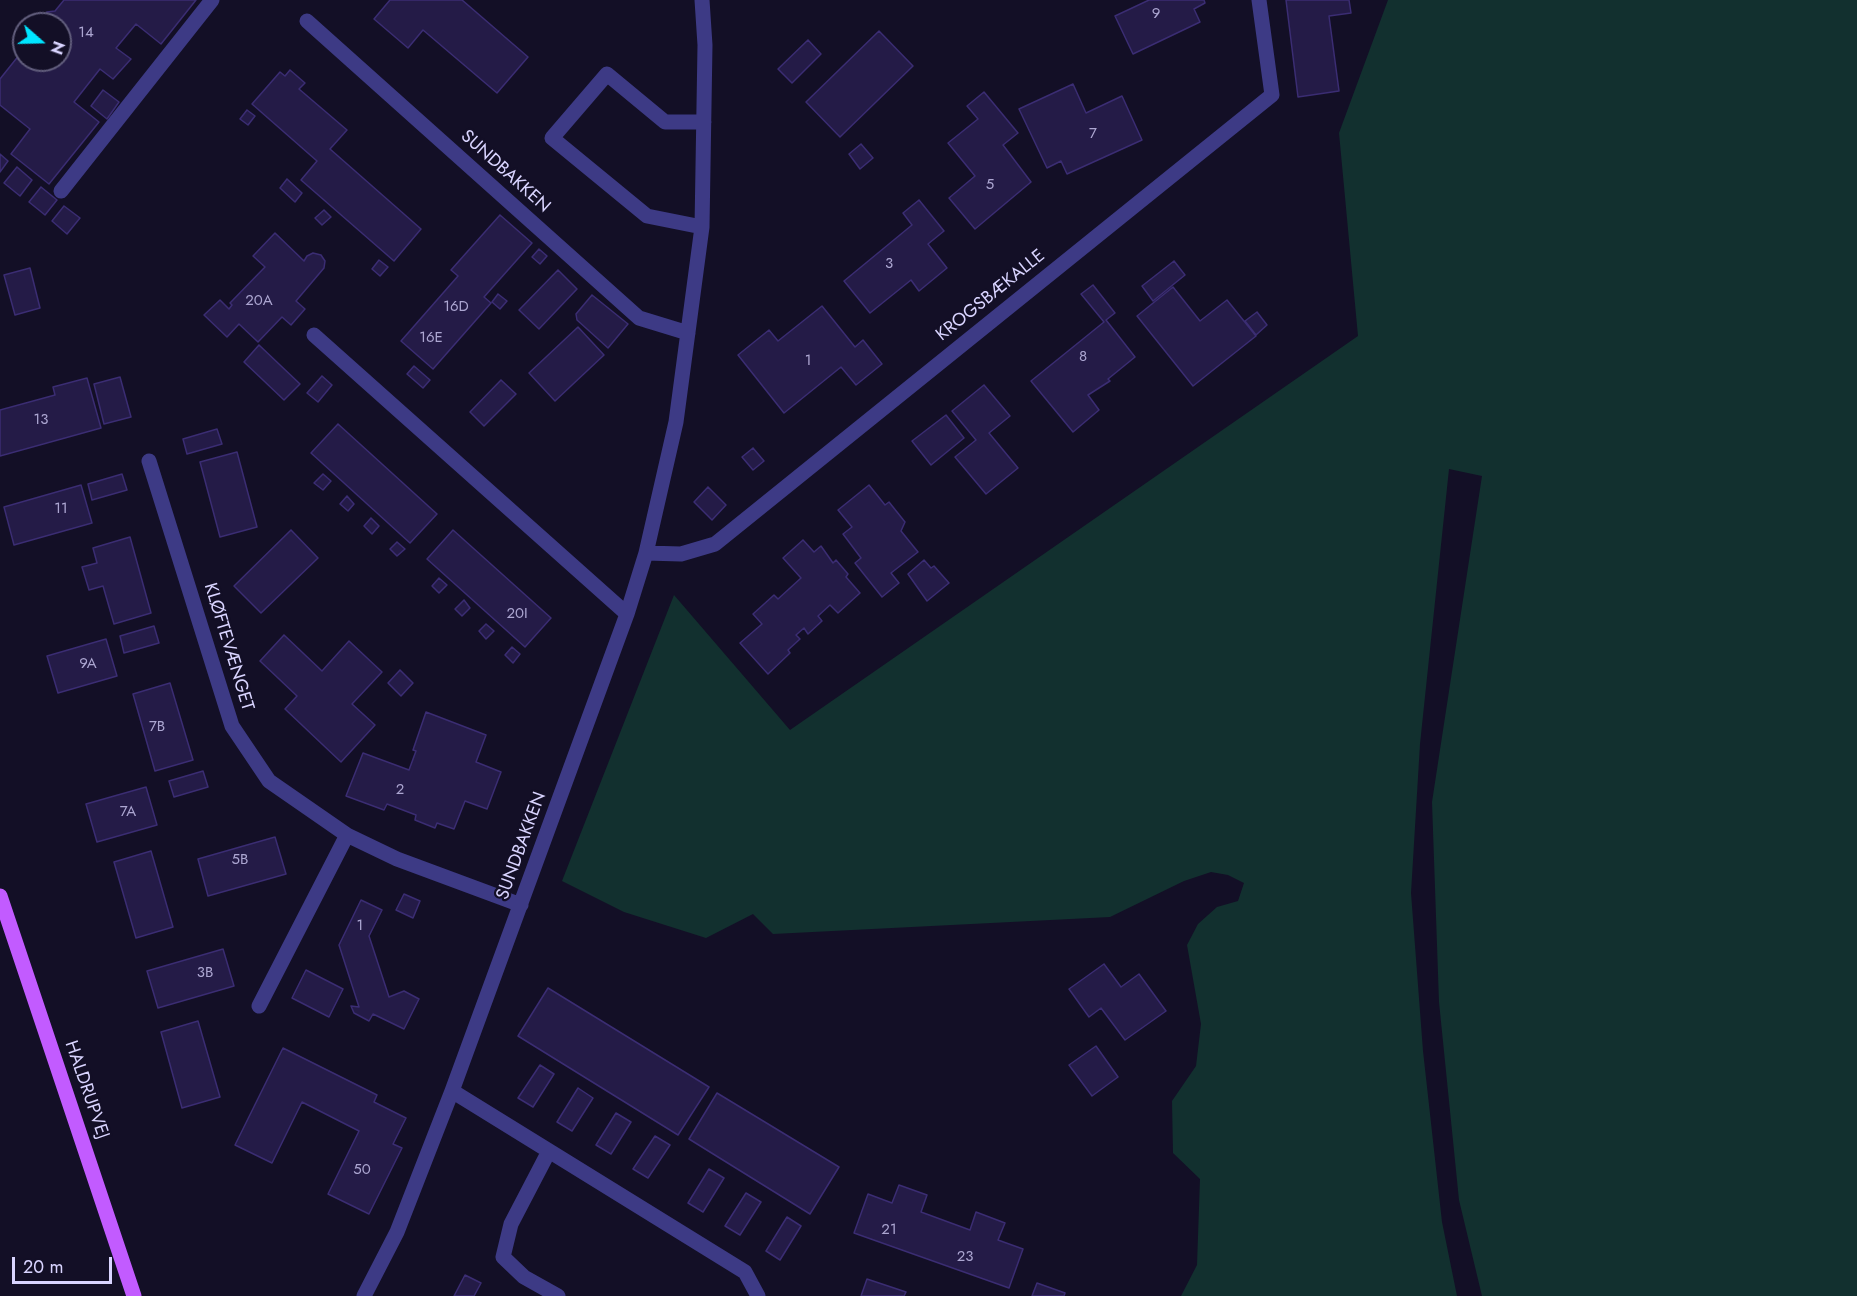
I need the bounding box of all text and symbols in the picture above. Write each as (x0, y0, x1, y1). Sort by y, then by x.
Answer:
house number: 9 (1152, 5, 1160, 23)
north arrow (12, 12, 72, 72)
house number: 14 (78, 24, 94, 42)
text: N (45, 38, 70, 58)
house number: 7 (1089, 125, 1097, 143)
street label: SUNDBAKKEN (456, 126, 554, 218)
house number: 5 (986, 176, 994, 194)
street label: KROGSBÆKALLE (932, 246, 1050, 346)
house number: 3 (885, 255, 893, 273)
house number: 20A (245, 292, 273, 310)
house number: 16D (443, 298, 469, 316)
house number: 16E (419, 329, 443, 347)
house number: 8 (1079, 348, 1087, 366)
house number: 1 (805, 352, 811, 370)
house number: 13 (34, 411, 48, 429)
house number: 11 (54, 500, 68, 518)
street label: KLØFTEVÆNGET (198, 581, 258, 713)
house number: 20I (506, 605, 528, 623)
house number: 9A (79, 655, 97, 673)
house number: 7B (149, 718, 165, 736)
house number: 2 (396, 781, 404, 799)
street label: SUNDBAKKEN (492, 789, 552, 903)
house number: 7A (120, 803, 136, 821)
house number: 5B (232, 851, 248, 869)
house number: 1 (357, 917, 363, 935)
house number: 3B (197, 964, 213, 982)
street label: HALDRUPVEJ (59, 1038, 113, 1142)
house number: 50 (353, 1161, 371, 1179)
house number: 21 (881, 1221, 897, 1239)
scale bar (15, 1245, 116, 1283)
house number: 23 (957, 1248, 973, 1266)
text: 20 m (23, 1254, 63, 1280)

